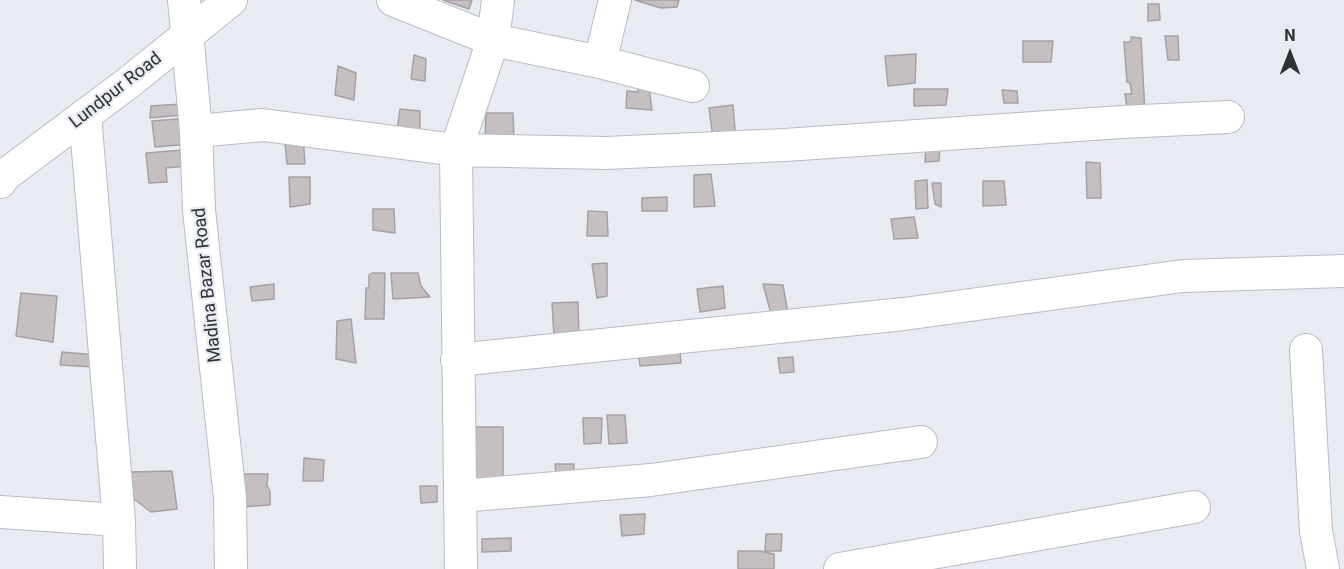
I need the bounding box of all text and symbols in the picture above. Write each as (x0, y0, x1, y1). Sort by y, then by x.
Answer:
north arrow (1260, 24, 1320, 84)
text: N (1284, 26, 1296, 45)
street label: Lundpur Road (66, 48, 166, 134)
street label: Madina Bazar Road (189, 206, 227, 364)

